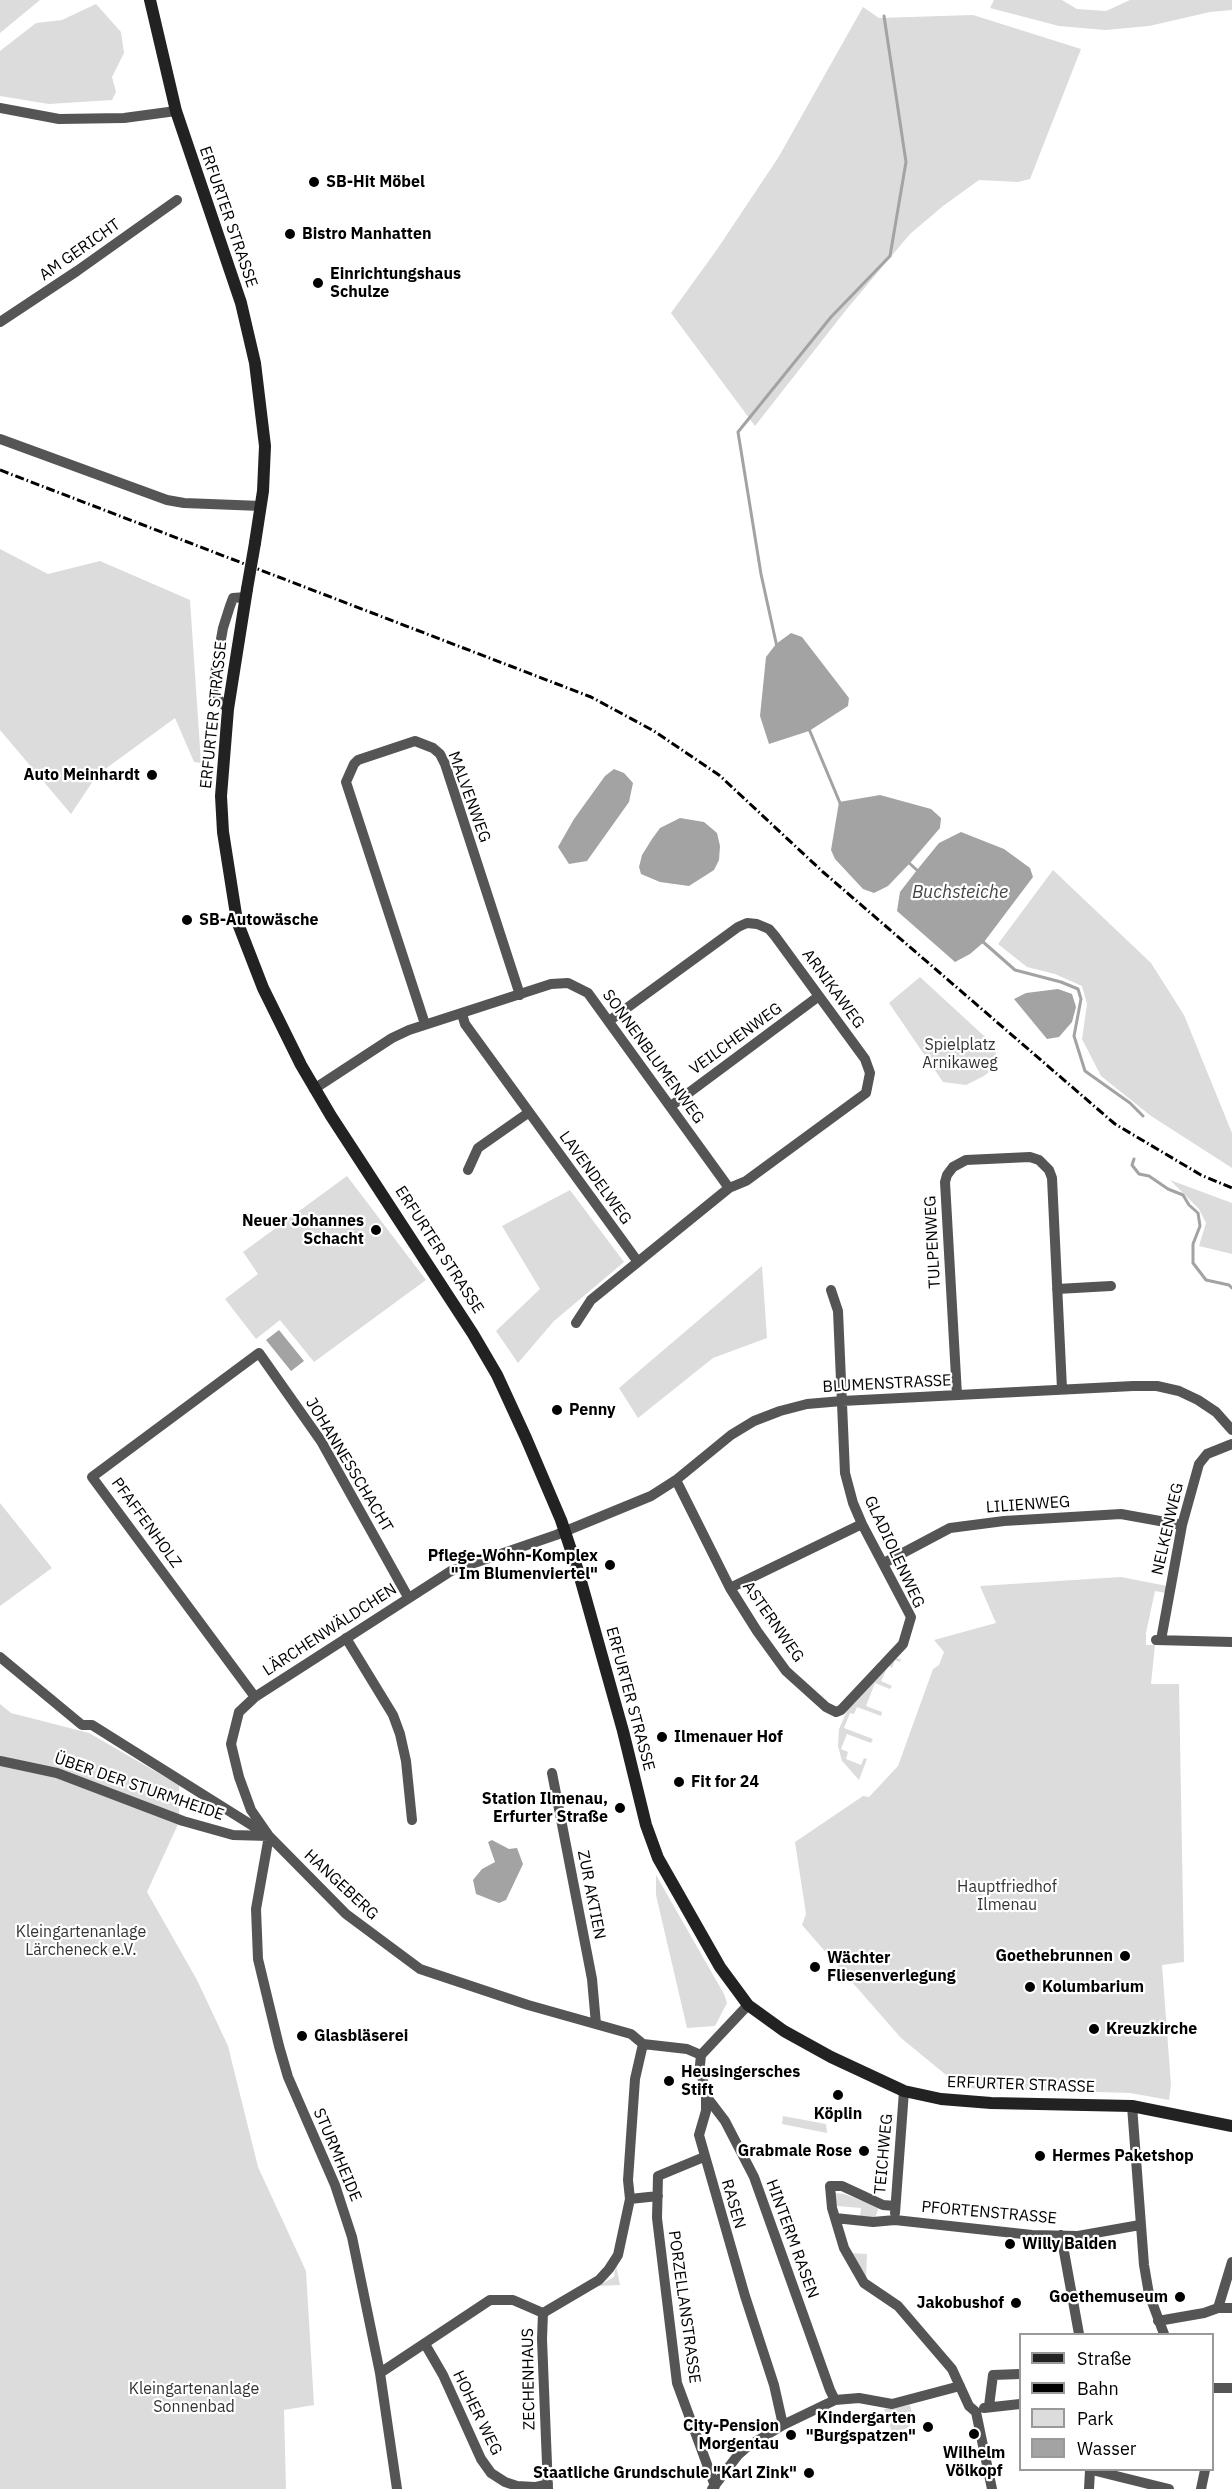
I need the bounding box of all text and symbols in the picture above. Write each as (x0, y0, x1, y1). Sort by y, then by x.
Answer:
street label: ERFURTER STRASSE (195, 144, 261, 290)
place label: SB-Hit Möbel (326, 172, 425, 192)
marker: SB-Hit Möbel (307, 175, 321, 189)
street label: AM GERICHT (36, 215, 124, 285)
place label: Bistro Manhatten (302, 224, 431, 244)
marker: Bistro Manhatten (283, 227, 297, 241)
place label: Einrichtungshaus Schulze (330, 264, 461, 302)
marker: Einrichtungshaus Schulze (311, 276, 325, 290)
street label: ERFURTER STRASSE (197, 640, 231, 790)
street label: MALVENWEG (444, 749, 494, 845)
place label: Auto Meinhardt (24, 765, 140, 785)
marker: Auto Meinhardt (145, 768, 159, 782)
water label: Buchsteiche (912, 882, 1008, 904)
place label: SB-Autowäsche (199, 910, 318, 930)
marker: SB-Autowäsche (180, 913, 194, 927)
street label: ARNIKAWEG (798, 946, 868, 1032)
street label: SONNENBLUMENWEG (598, 986, 708, 1128)
street label: VEILCHENWEG (686, 999, 786, 1079)
park label: Spielplatz Arnikaweg (922, 1035, 998, 1073)
street label: LAVENDELWEG (555, 1128, 635, 1228)
street label: ERFURTER STRASSE (391, 1183, 487, 1317)
street label: TULPENWEG (921, 1195, 945, 1289)
place label: Neuer Johannes Schacht (242, 1211, 364, 1249)
marker: Neuer Johannes Schacht (369, 1223, 383, 1237)
street label: BLUMENSTRASSE (822, 1371, 952, 1397)
street label: JOHANNESSCHACHT (301, 1394, 397, 1536)
place label: Penny (569, 1400, 616, 1420)
marker: Penny (550, 1403, 564, 1417)
street label: PFAFFENHOLZ (107, 1474, 185, 1572)
street label: NELKENWEG (1148, 1481, 1188, 1577)
street label: LILIENWEG (985, 1492, 1071, 1518)
street label: GLADIOLENWEG (860, 1493, 928, 1611)
place label: Pflege-Wohn-Komplex "Im Blumenviertel" (428, 1546, 598, 1584)
marker: Pflege-Wohn-Komplex "Im Blumenviertel" (603, 1558, 617, 1572)
street label: ASTERNWEG (738, 1578, 808, 1666)
street label: LÄRCHENWÄLDCHEN (260, 1580, 400, 1680)
street label: ERFURTER STRASSE (602, 1625, 658, 1773)
place label: Ilmenauer Hof (674, 1727, 783, 1747)
marker: Ilmenauer Hof (655, 1730, 669, 1744)
street label: ÜBER DER STURMHEIDE (52, 1749, 226, 1825)
place label: Fit for 24 (691, 1772, 759, 1792)
marker: Fit for 24 (672, 1775, 686, 1789)
place label: Station Ilmenau, Erfurter Straße (482, 1789, 608, 1827)
marker: Station Ilmenau, Erfurter Straße (613, 1801, 627, 1815)
street label: HANGEBERG (300, 1846, 382, 1924)
street label: ZUR AKTIEN (573, 1849, 609, 1941)
park label: Hauptfriedhof Ilmenau (957, 1877, 1057, 1915)
park label: Kleingartenanlage Lärcheneck e.V. (16, 1922, 146, 1960)
place label: Goethebrunnen (995, 1946, 1113, 1966)
place label: Wächter Fliesenverlegung (827, 1948, 956, 1986)
marker: Goethebrunnen (1118, 1949, 1132, 1963)
marker: Wächter Fliesenverlegung (808, 1960, 822, 1974)
place label: Kolumbarium (1042, 1977, 1144, 1997)
marker: Kolumbarium (1023, 1980, 1037, 1994)
place label: Kreuzkirche (1106, 2019, 1197, 2039)
marker: Kreuzkirche (1087, 2022, 1101, 2036)
place label: Glasbläserei (314, 2026, 408, 2046)
marker: Glasbläserei (295, 2029, 309, 2043)
place label: Heusingersches Stift (681, 2062, 800, 2100)
street label: ERFURTER STRASSE (947, 2073, 1095, 2097)
marker: Heusingersches Stift (662, 2074, 676, 2088)
marker: Köplin (831, 2088, 845, 2102)
place label: Köplin (814, 2104, 862, 2124)
street label: STURMHEIDE (309, 2105, 365, 2205)
street label: TEICHWEG (871, 2113, 897, 2195)
place label: Grabmale Rose (738, 2141, 852, 2161)
marker: Grabmale Rose (857, 2144, 871, 2158)
place label: Hermes Paketshop (1052, 2146, 1194, 2166)
marker: Hermes Paketshop (1033, 2149, 1047, 2163)
street label: RASEN (717, 2177, 749, 2231)
street label: HINTERM RASEN (762, 2177, 822, 2301)
street label: PFORTENSTRASSE (921, 2198, 1057, 2228)
street label: PORZELLANSTRASSE (664, 2229, 704, 2385)
place label: Willy Balden (1022, 2234, 1117, 2254)
marker: Willy Balden (1003, 2237, 1017, 2251)
place label: Goethemuseum (1049, 2287, 1168, 2307)
marker: Goethemuseum (1173, 2290, 1187, 2304)
place label: Jakobushof (917, 2293, 1004, 2313)
marker: Jakobushof (1009, 2296, 1023, 2310)
street label: ZECHENHAUS (519, 2328, 539, 2430)
legend (1019, 2333, 1214, 2471)
text: Straße (1077, 2347, 1131, 2370)
street label: HOHER WEG (448, 2367, 506, 2459)
text: Bahn (1077, 2377, 1119, 2400)
park label: Kleingartenanlage Sonnenbad (129, 2379, 259, 2417)
text: Park (1077, 2407, 1113, 2430)
place label: Kindergarten "Burgspatzen" (806, 2408, 916, 2446)
place label: City-Pension Morgentau (683, 2416, 779, 2454)
marker: Kindergarten "Burgspatzen" (921, 2420, 935, 2434)
marker: Wilhelm Völkopf (967, 2427, 981, 2441)
marker: City-Pension Morgentau (784, 2428, 798, 2442)
text: Wasser (1077, 2437, 1136, 2460)
place label: Wilhelm Völkopf (943, 2443, 1005, 2481)
place label: Staatliche Grundschule "Karl Zink" (533, 2463, 797, 2483)
marker: Staatliche Grundschule "Karl Zink" (802, 2466, 816, 2480)

